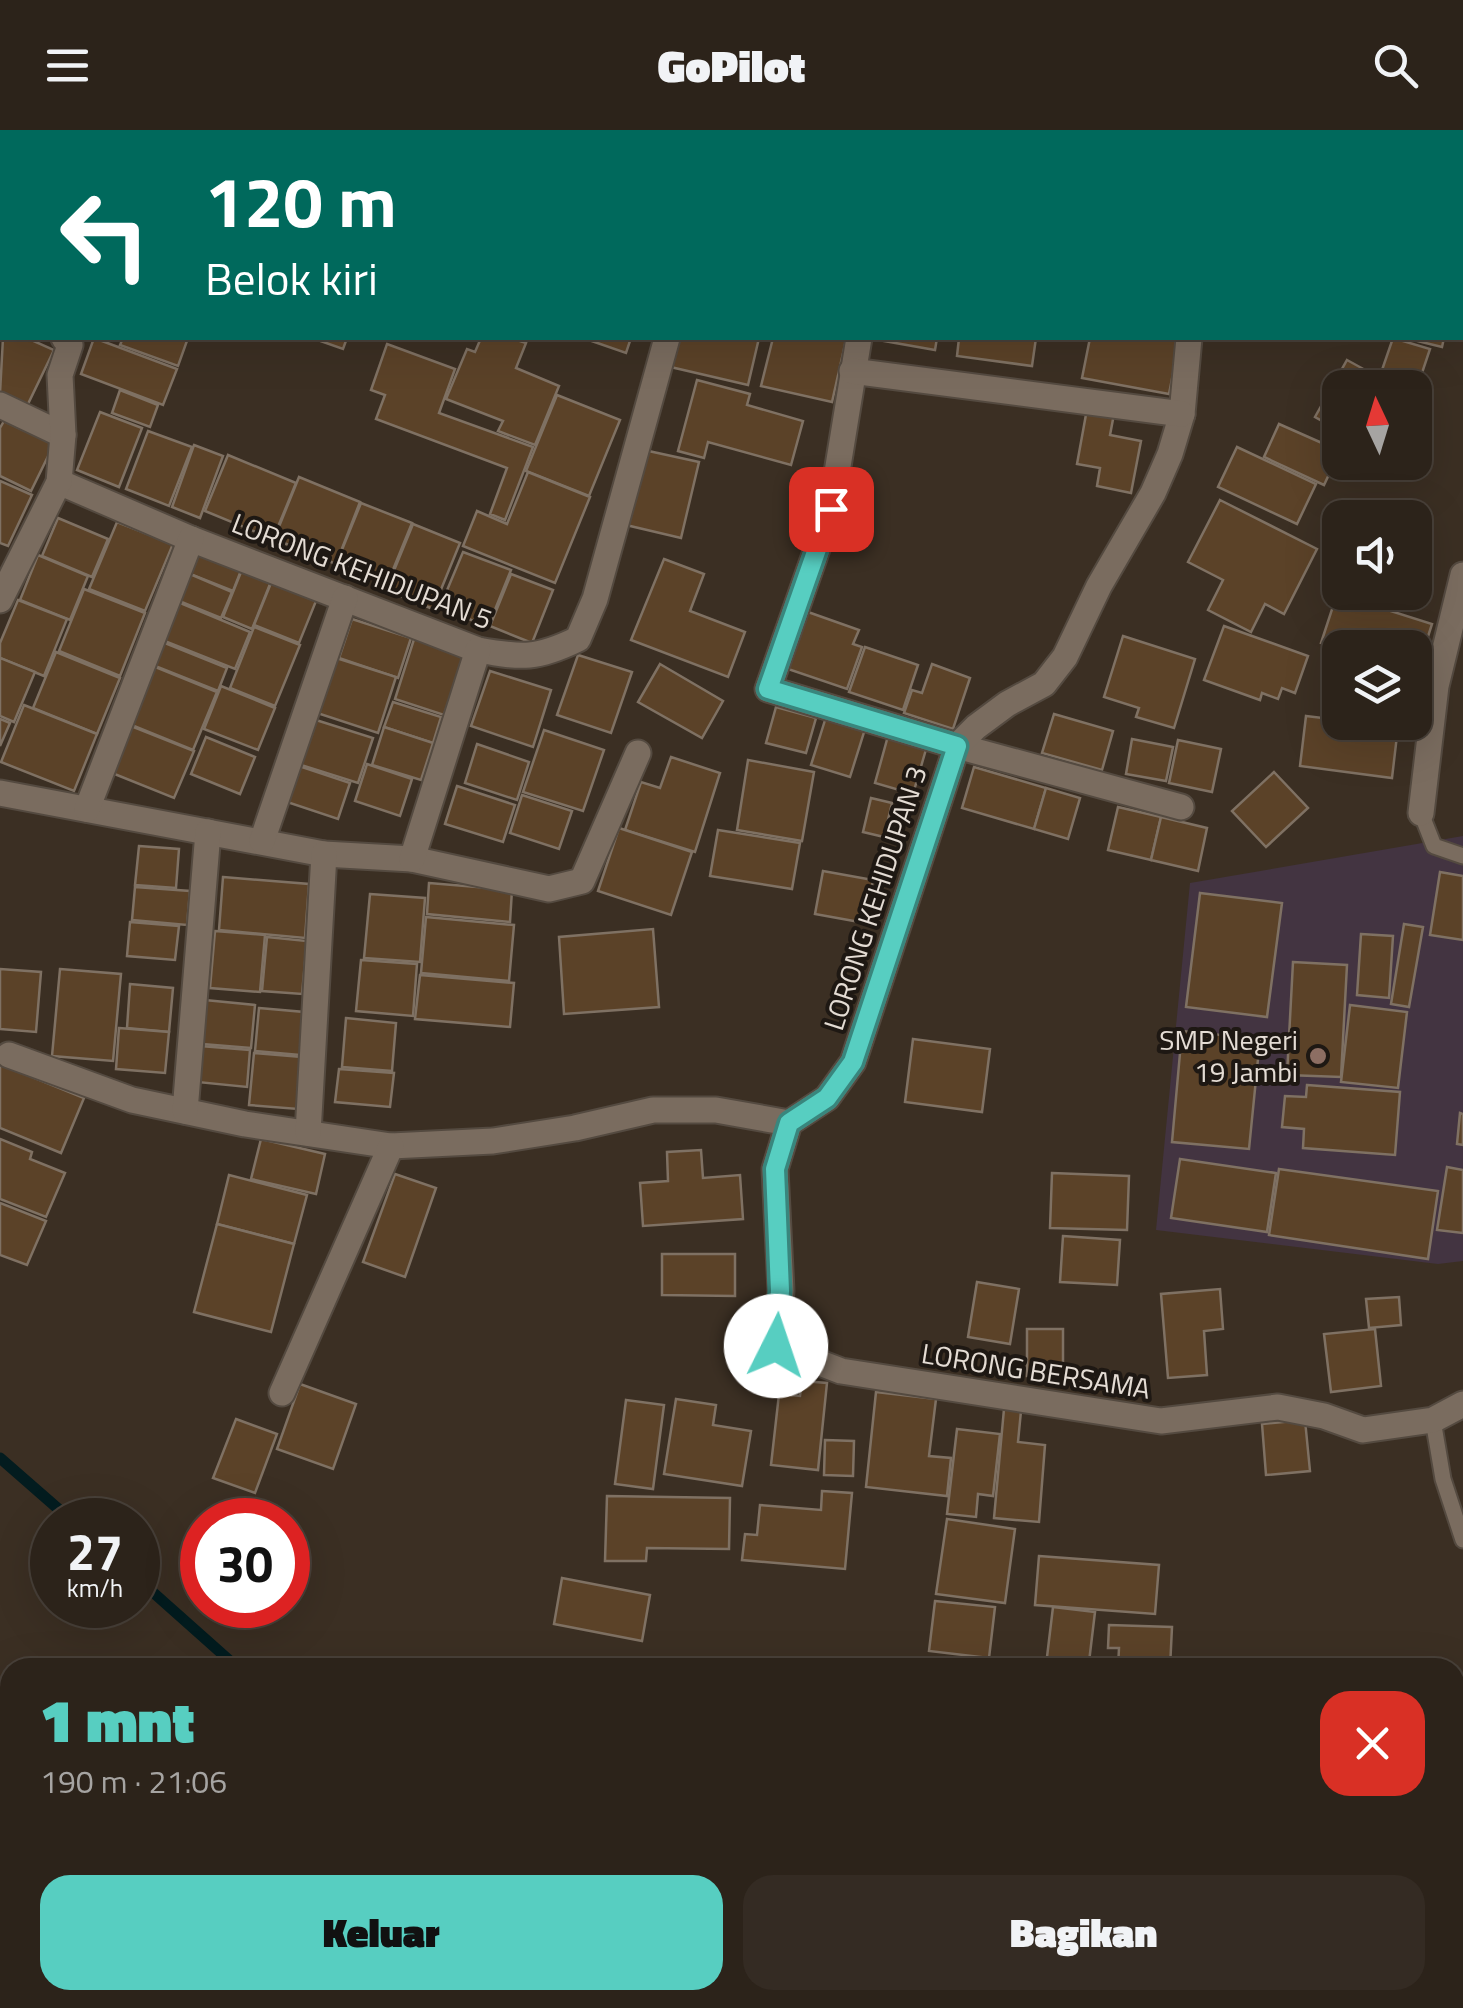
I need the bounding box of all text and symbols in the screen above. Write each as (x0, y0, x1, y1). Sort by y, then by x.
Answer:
text: GoPilot (657, 31, 806, 99)
icon: menu (40, 38, 95, 93)
icon: search (1368, 38, 1423, 93)
text: 120 m (205, 148, 397, 254)
icon: left (40, 170, 170, 300)
text: Belok kiri (205, 244, 378, 312)
north arrow (1322, 370, 1432, 480)
map controls (1322, 370, 1432, 740)
pin (789, 467, 874, 552)
icon: arrive (804, 482, 859, 537)
button: sound (1322, 500, 1432, 610)
street label: LORONG KEHIDUPAN 5 (226, 501, 499, 640)
button: layers (1322, 630, 1432, 740)
street label: LORONG KEHIDUPAN 3 (811, 760, 938, 1036)
place label: SMP Negeri 19 Jambi (1159, 1018, 1298, 1093)
marker: SMP Negeri 19 Jambi (1307, 1045, 1329, 1067)
position arrow (724, 1294, 828, 1398)
street label: LORONG BERSAMA (919, 1331, 1154, 1410)
speed limit sign: 30 (180, 1498, 310, 1628)
text: 27 (67, 1513, 123, 1589)
text: km/h (67, 1569, 123, 1607)
text: 1 mnt (40, 1674, 195, 1765)
button: close (1320, 1691, 1425, 1796)
text: 190 m · 21:06 (40, 1757, 227, 1805)
button: Keluar (40, 1875, 723, 1990)
button: Bagikan (743, 1875, 1425, 1990)

